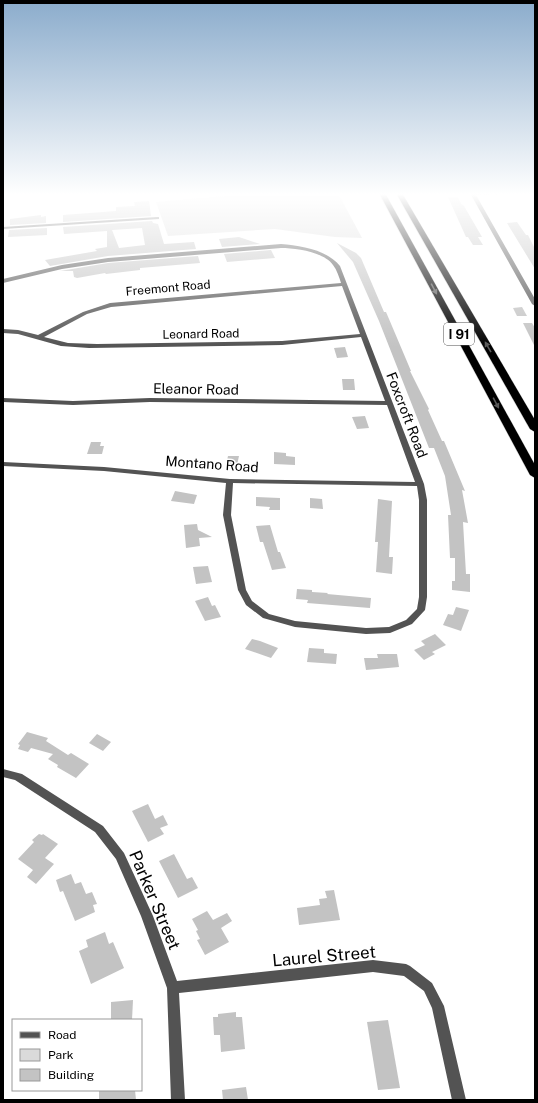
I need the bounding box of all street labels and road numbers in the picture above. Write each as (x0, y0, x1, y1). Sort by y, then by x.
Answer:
street label: Freemont Road (125, 277, 211, 299)
road number: I 91 (444, 323, 474, 345)
street label: Leonard Road (162, 326, 240, 342)
street label: Foxcroft Road (383, 370, 431, 460)
street label: Eleanor Road (153, 380, 239, 398)
street label: Montano Road (165, 453, 259, 475)
street label: Parker Street (125, 847, 185, 953)
street label: Laurel Street (271, 942, 377, 970)

